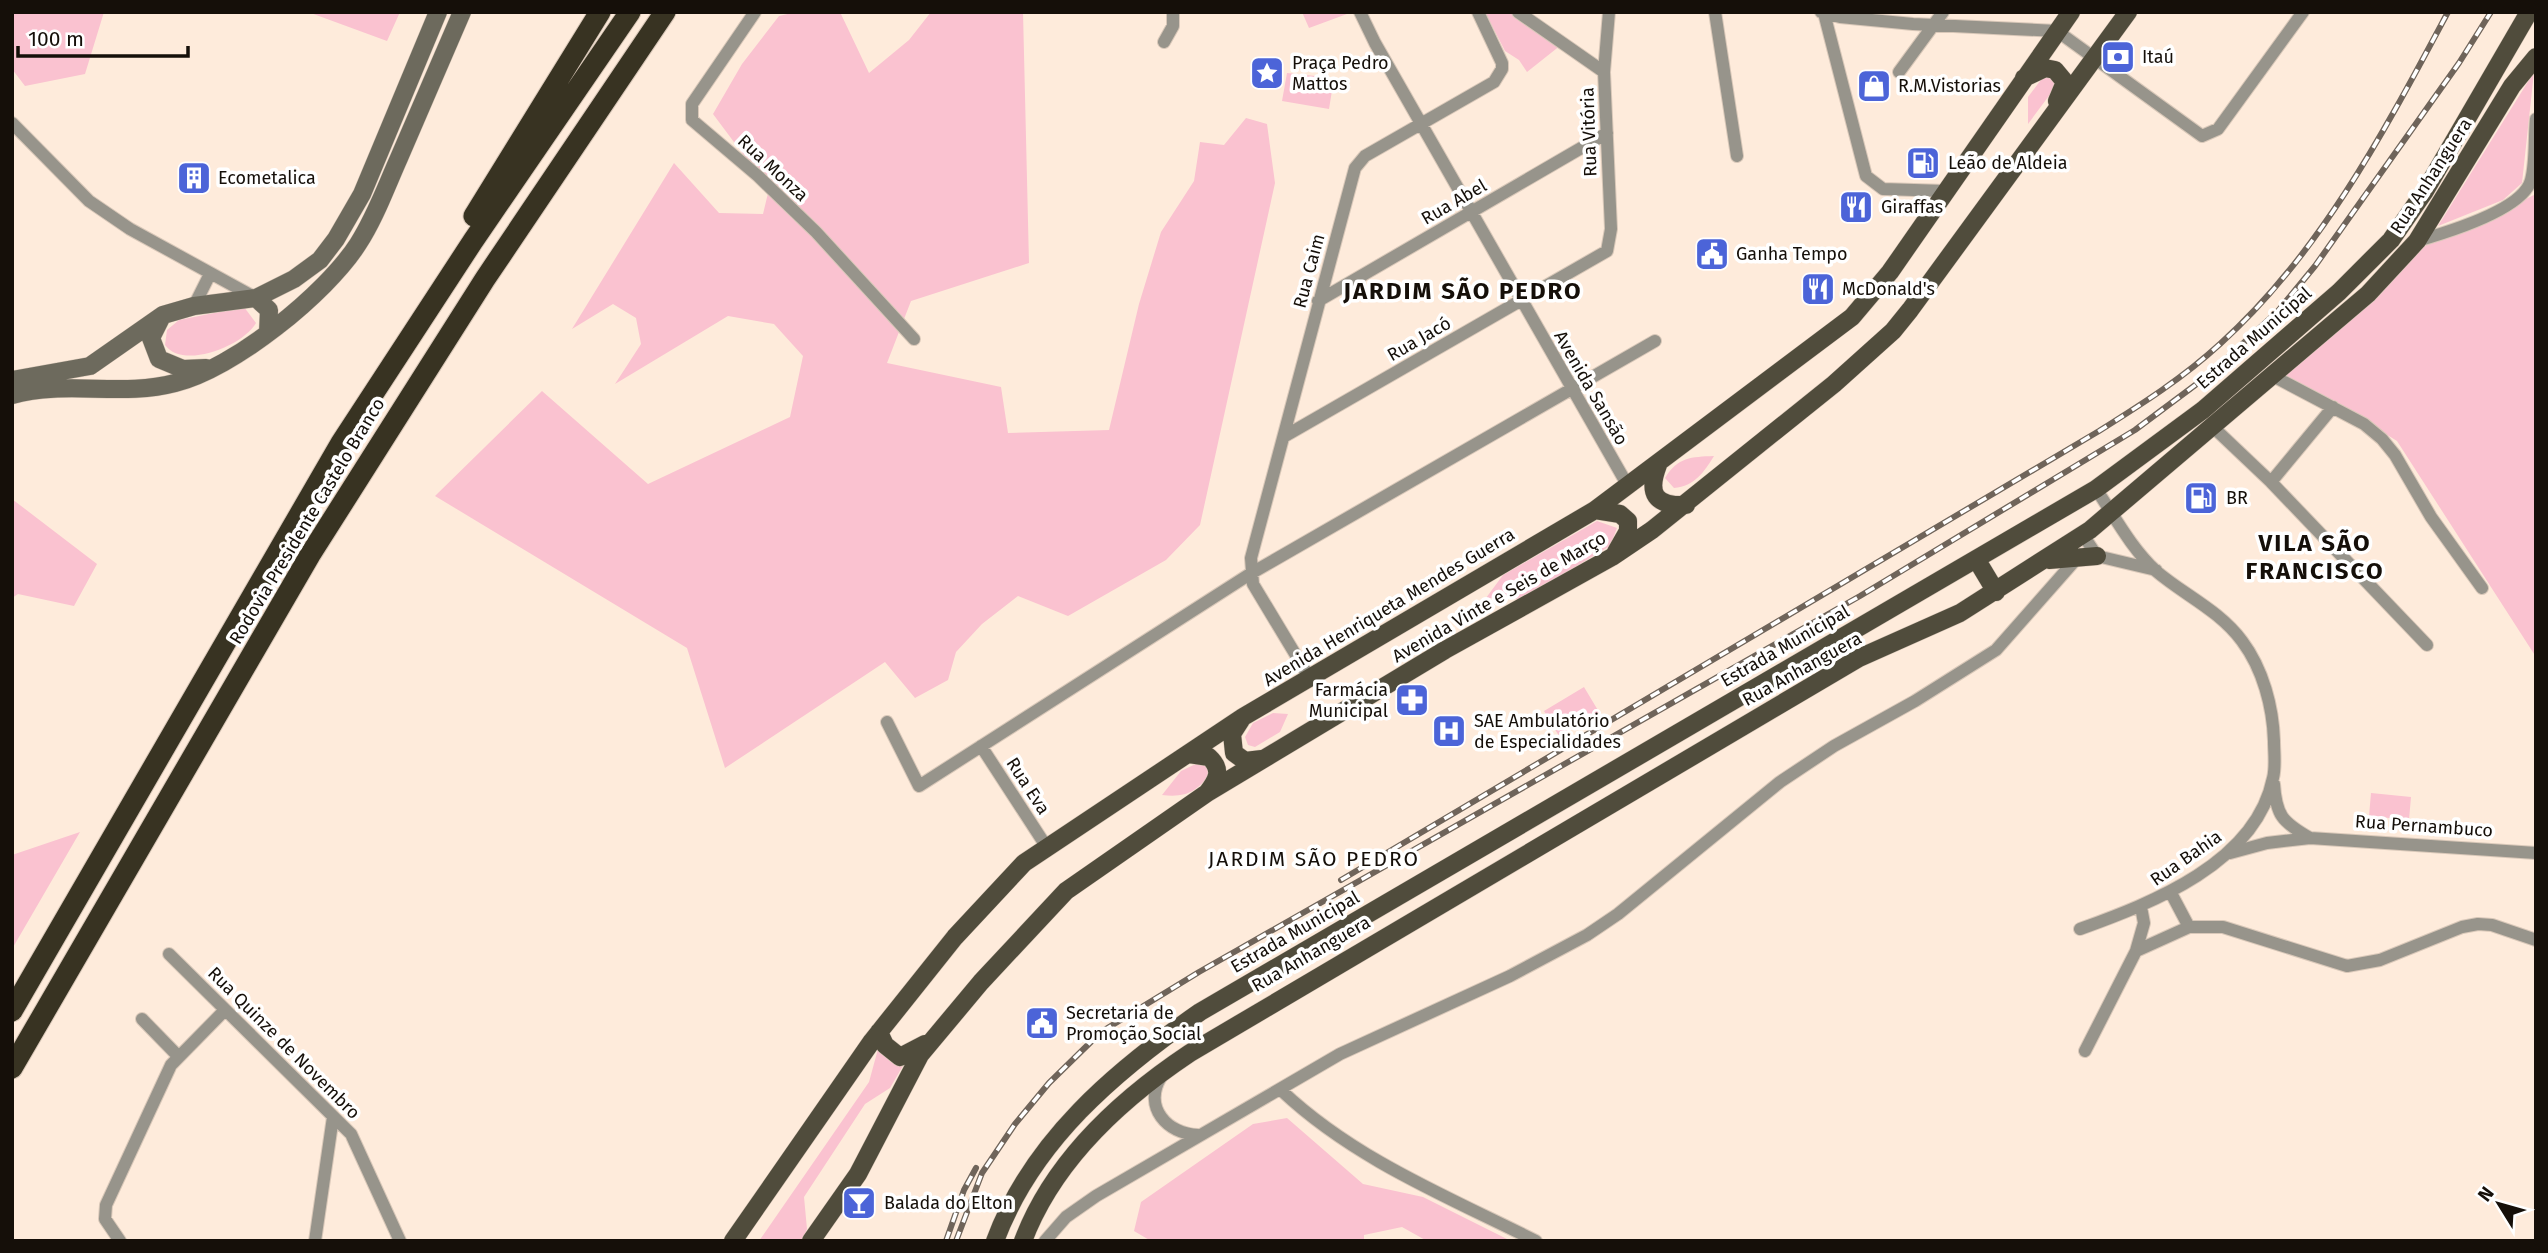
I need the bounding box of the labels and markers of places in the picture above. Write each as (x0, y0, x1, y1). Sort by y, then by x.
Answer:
bank icon: Itaú (2099, 38, 2137, 76)
place label: Itaú (2142, 46, 2174, 68)
place label: Praça Pedro Mattos (1292, 52, 1389, 95)
place icon: Praça Pedro Mattos (1248, 54, 1286, 92)
shop icon: R.M.Vistorias (1855, 67, 1893, 105)
place label: R.M.Vistorias (1898, 75, 2001, 97)
fuel station icon: Leão de Aldeia (1904, 144, 1942, 182)
place label: Leão de Aldeia (1948, 152, 2068, 174)
building icon: Ecometalica (175, 159, 213, 197)
place label: Ecometalica (218, 167, 316, 189)
restaurant icon: Giraffas (1837, 188, 1875, 226)
place label: Giraffas (1881, 196, 1943, 218)
public building icon: Ganha Tempo (1693, 235, 1731, 273)
place label: Ganha Tempo (1736, 243, 1848, 265)
restaurant icon: McDonald's (1799, 270, 1837, 308)
place label: McDonald's (1842, 278, 1935, 300)
fuel station icon: BR (2182, 479, 2220, 517)
place label: BR (2226, 487, 2248, 509)
place label: Farmácia Municipal (1309, 679, 1388, 722)
pharmacy icon: Farmácia Municipal (1393, 681, 1431, 719)
place label: SAE Ambulatório de Especialidades (1474, 710, 1621, 753)
hospital icon: SAE Ambulatório de Especialidades (1430, 712, 1468, 750)
place label: Secretaria de Promoção Social (1066, 1002, 1201, 1045)
public building icon: Secretaria de Promoção Social (1023, 1004, 1061, 1042)
bar icon: Balada do Elton (840, 1184, 878, 1222)
place label: Balada do Elton (884, 1192, 1013, 1214)

